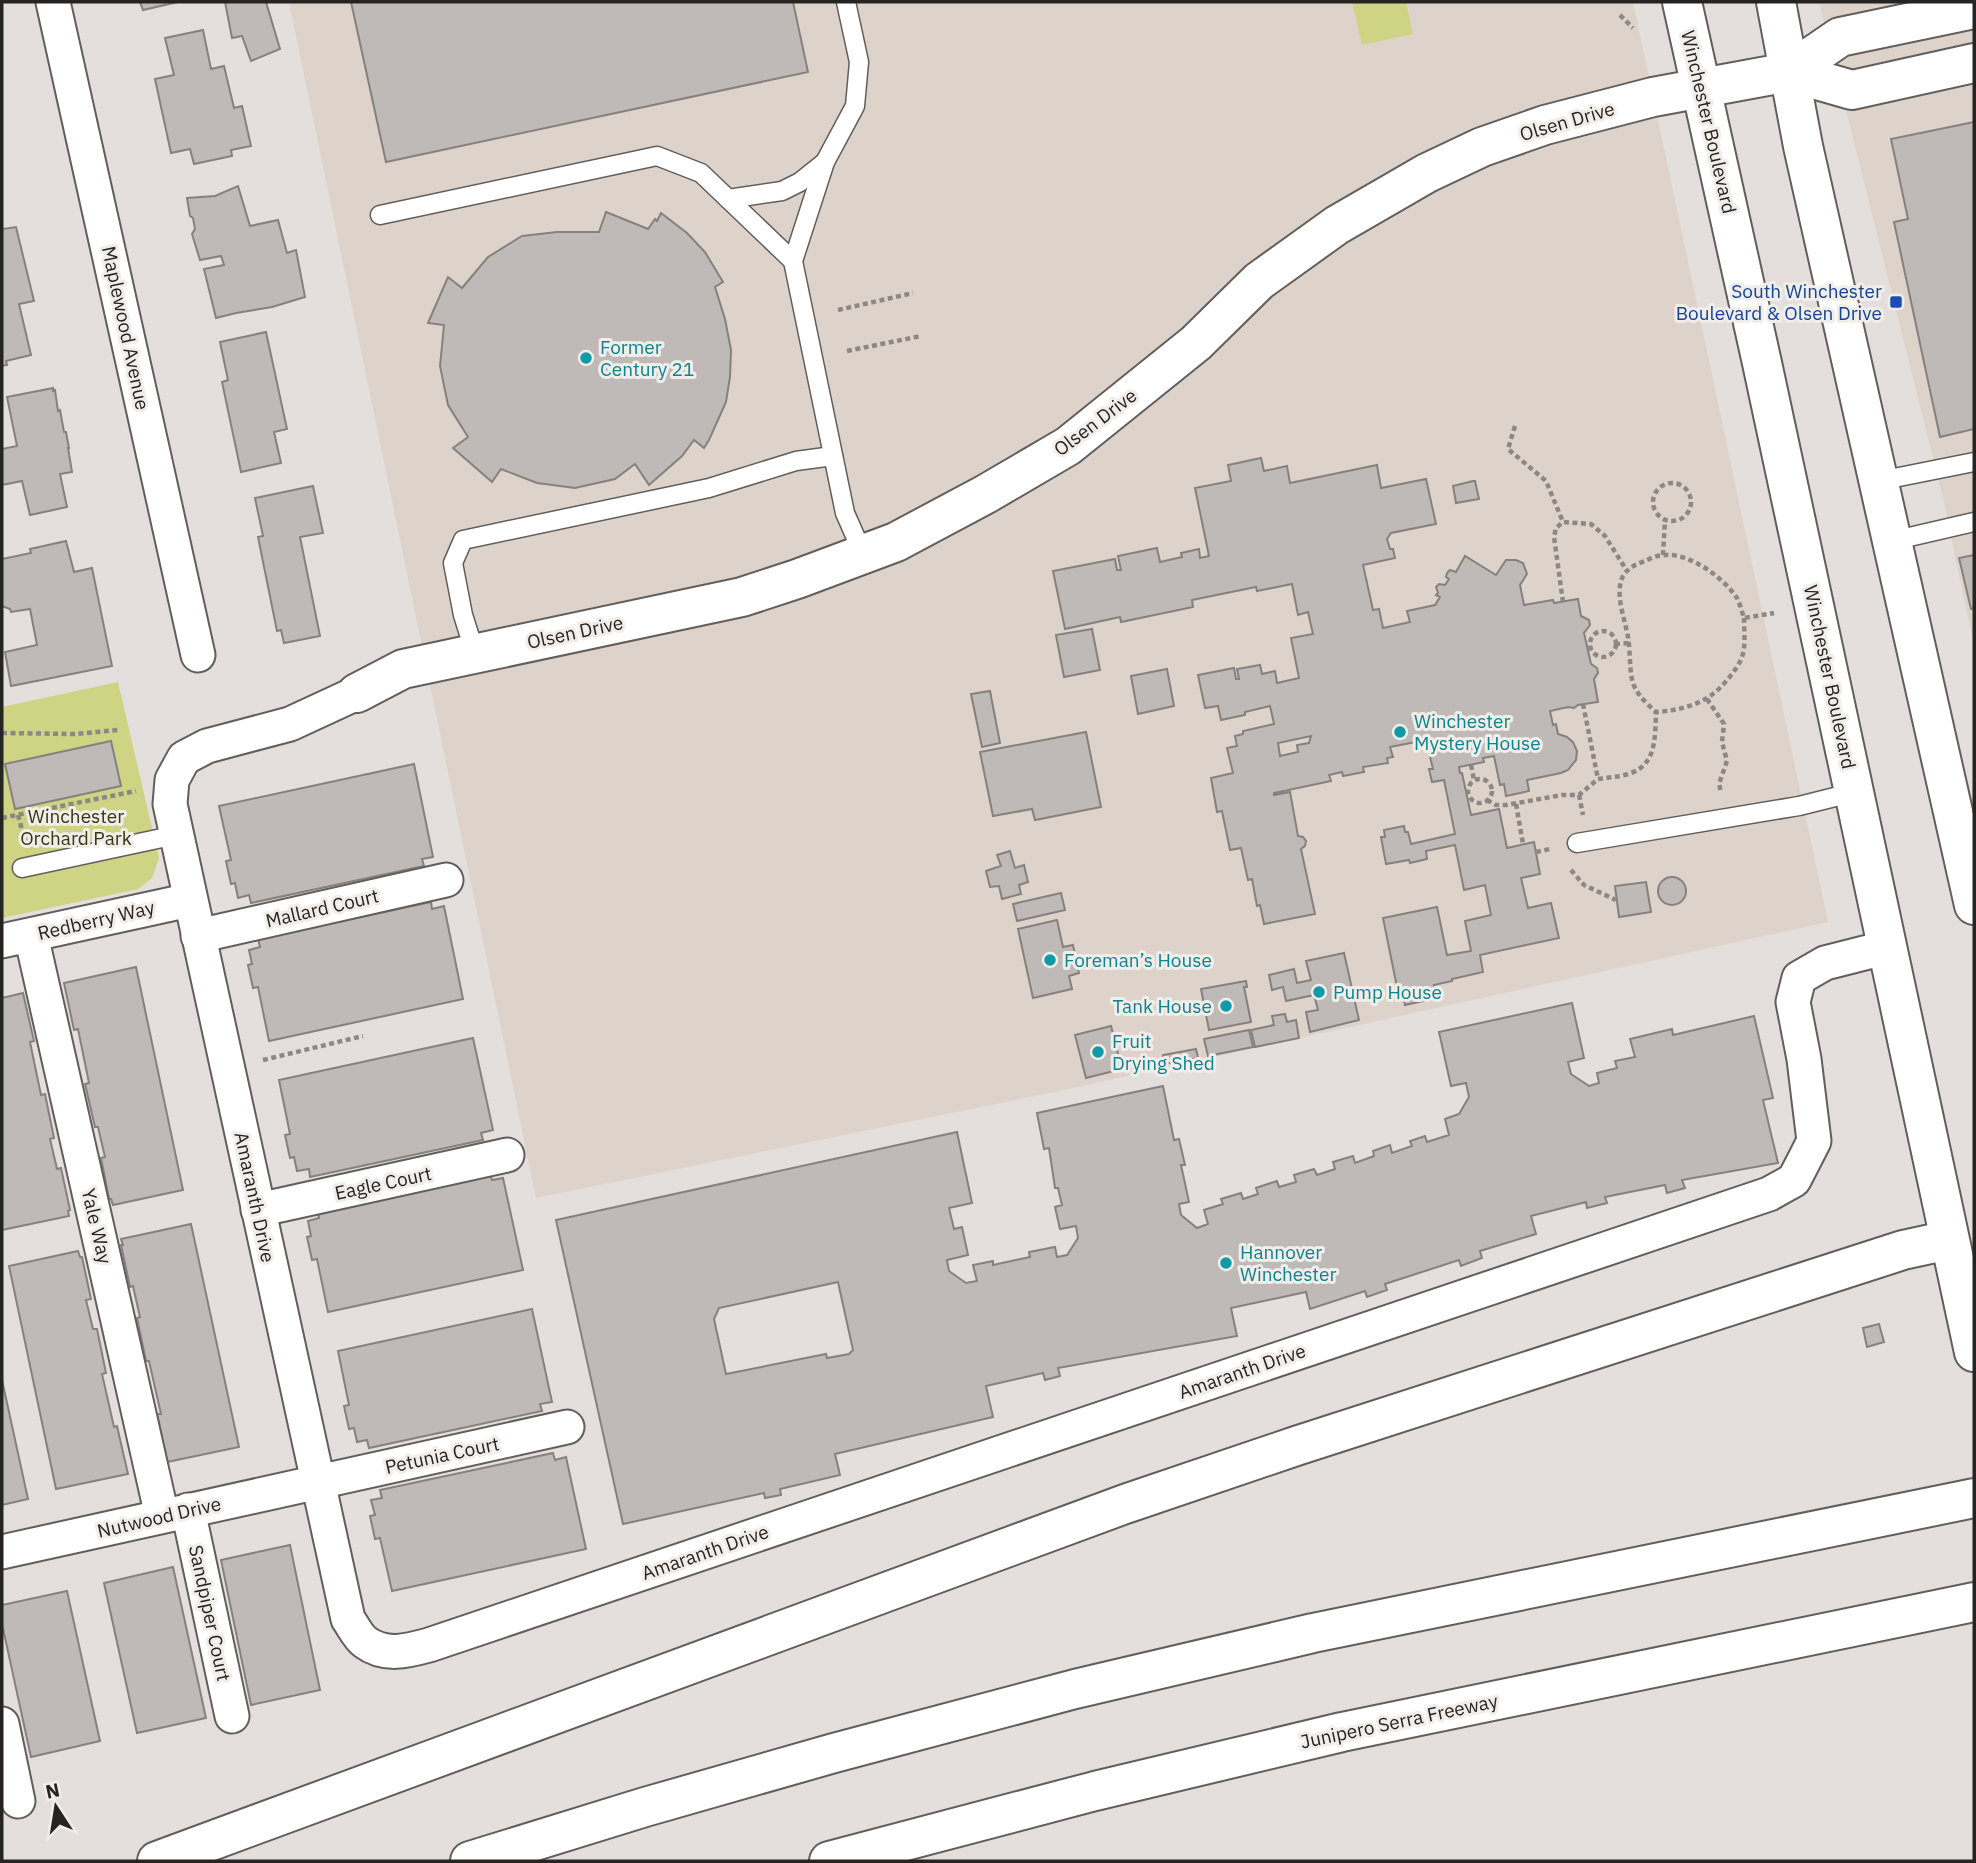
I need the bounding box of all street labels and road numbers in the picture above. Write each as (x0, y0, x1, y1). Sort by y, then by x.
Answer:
street label: Winchester Boulevard (1676, 28, 1742, 216)
street label: Olsen Drive (1517, 96, 1617, 146)
street label: Maplewood Avenue (97, 244, 155, 412)
street label: Olsen Drive (1049, 383, 1141, 461)
street label: Winchester Boulevard (1799, 583, 1861, 771)
street label: Olsen Drive (525, 610, 625, 654)
street label: Mallard Court (263, 883, 381, 933)
street label: Redberry Way (35, 895, 157, 945)
street label: Amaranth Drive (229, 1130, 281, 1264)
street label: Eagle Court (332, 1161, 434, 1205)
street label: Yale Way (77, 1186, 117, 1267)
street label: Amaranth Drive (1175, 1338, 1309, 1404)
street label: Petunia Court (383, 1431, 501, 1479)
street label: Nutwood Drive (95, 1491, 223, 1543)
street label: Amaranth Drive (638, 1519, 772, 1585)
street label: Sandpiper Court (184, 1543, 236, 1683)
street label: Junipero Serra Freeway (1298, 1688, 1500, 1754)

